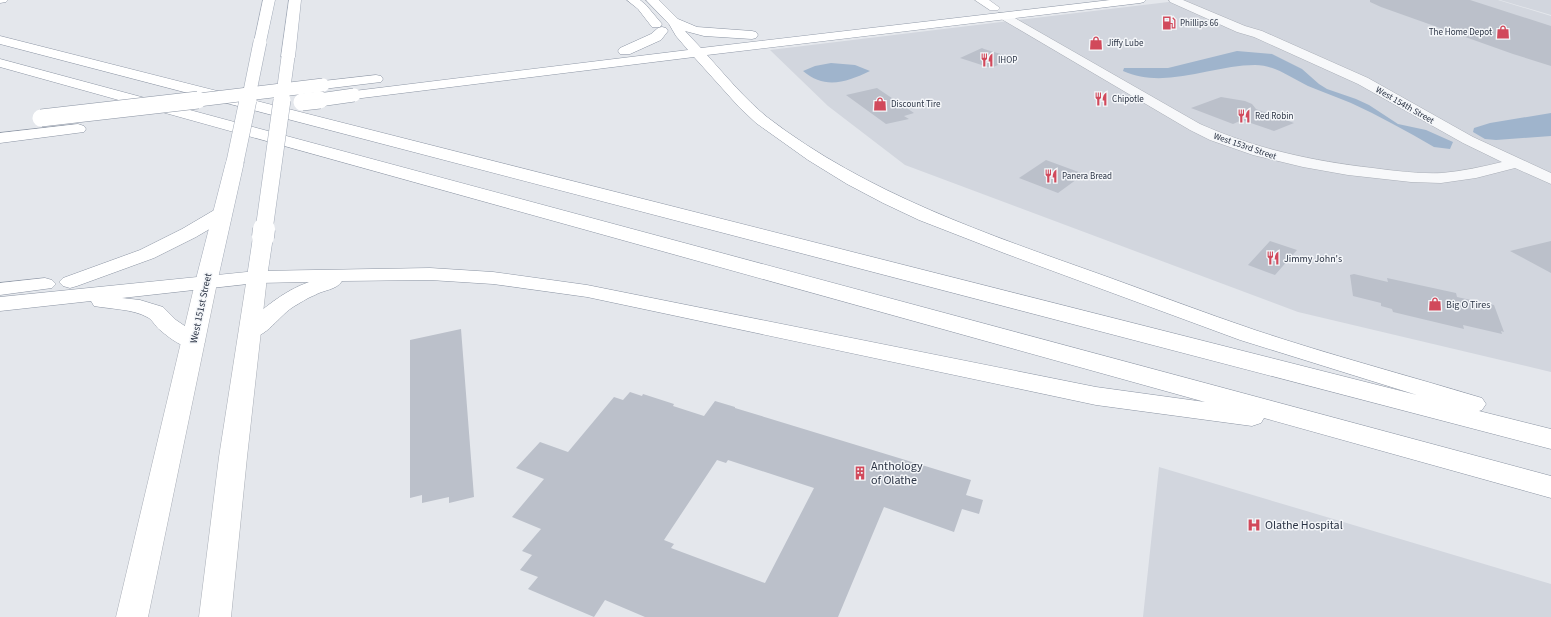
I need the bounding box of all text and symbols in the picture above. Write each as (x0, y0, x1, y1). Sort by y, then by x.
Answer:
fuel station icon: Phillips 66 (1161, 15, 1177, 31)
place label: Phillips 66 (1180, 17, 1219, 30)
shop icon: The Home Depot (1495, 24, 1511, 40)
place label: The Home Depot (1429, 26, 1492, 39)
shop icon: Jiffy Lube (1088, 35, 1104, 51)
place label: Jiffy Lube (1107, 37, 1144, 50)
restaurant icon: IHOP (979, 52, 995, 68)
place label: IHOP (998, 54, 1017, 67)
street label: West 154th Street (1373, 83, 1436, 127)
restaurant icon: Chipotle (1093, 91, 1109, 107)
place label: Chipotle (1112, 93, 1144, 106)
shop icon: Discount Tire (872, 96, 888, 112)
place label: Discount Tire (891, 98, 941, 111)
restaurant icon: Red Robin (1236, 108, 1252, 124)
place label: Red Robin (1255, 110, 1293, 123)
street label: West 153rd Street (1212, 130, 1278, 163)
restaurant icon: Panera Bread (1043, 168, 1059, 184)
place label: Panera Bread (1062, 170, 1112, 183)
restaurant icon: Jimmy John's (1265, 250, 1281, 266)
place label: Jimmy John's (1284, 252, 1342, 266)
street label: West 151st Street (187, 271, 215, 345)
shop icon: Big O Tires (1427, 296, 1443, 312)
place label: Big O Tires (1446, 298, 1490, 312)
place label: Anthology of Olathe (871, 458, 923, 489)
building icon: Anthology of Olathe (852, 465, 868, 481)
hospital icon: Olathe Hospital (1246, 517, 1262, 533)
place label: Olathe Hospital (1265, 517, 1343, 534)

